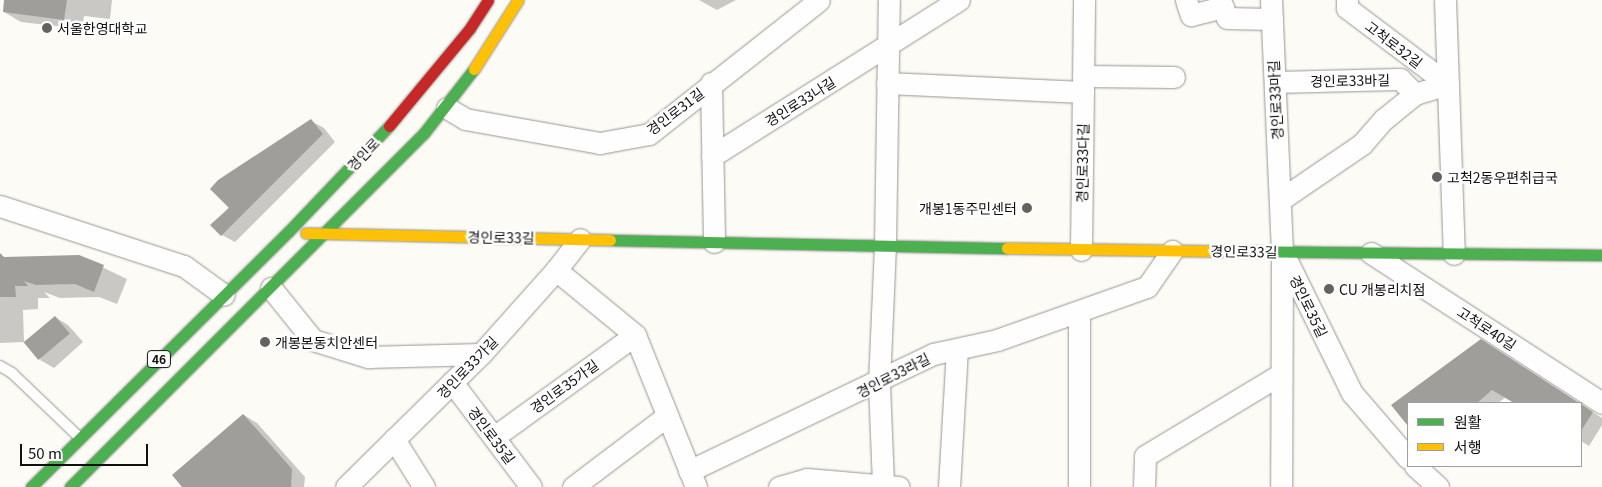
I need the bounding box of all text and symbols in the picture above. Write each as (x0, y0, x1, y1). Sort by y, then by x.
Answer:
street label: 고척로32길 (1362, 17, 1426, 71)
place label: 서울한영대학교 (57, 20, 147, 36)
marker: 서울한영대학교 (41, 22, 53, 34)
street label: 경인로33마길 (1265, 60, 1285, 140)
street label: 경인로33바길 (1310, 71, 1390, 89)
street label: 경인로33나길 (762, 73, 838, 129)
street label: 경인로31길 (643, 84, 707, 138)
street label: 경인로33다길 (1073, 123, 1091, 203)
street label: 경인로 (344, 134, 382, 174)
place label: 고척2동우편취급국 (1447, 169, 1558, 185)
marker: 고척2동우편취급국 (1431, 171, 1443, 183)
place label: 개봉1동주민센터 (919, 200, 1017, 216)
marker: 개봉1동주민센터 (1021, 202, 1033, 214)
street label: 경인로33길 (467, 228, 535, 246)
street label: 경인로33길 (1210, 242, 1278, 260)
street label: 경인로35길 (1287, 272, 1331, 340)
place label: CU 개봉리치점 (1339, 281, 1425, 297)
marker: CU 개봉리치점 (1323, 283, 1335, 295)
street label: 고척로40길 (1454, 303, 1520, 353)
street label: 경인로33가길 (433, 332, 501, 402)
place label: 개봉본동치안센터 (275, 334, 378, 350)
marker: 개봉본동치안센터 (259, 336, 271, 348)
road number: 46 (146, 349, 172, 368)
street label: 경인로33라길 (854, 349, 932, 401)
street label: 경인로35가길 (527, 356, 601, 416)
legend (1407, 402, 1582, 467)
street label: 경인로35길 (465, 403, 519, 467)
text: 원활 (1454, 411, 1482, 432)
scale bar (22, 434, 150, 466)
text: 서행 (1454, 436, 1482, 457)
text: 50 m (28, 442, 62, 463)

